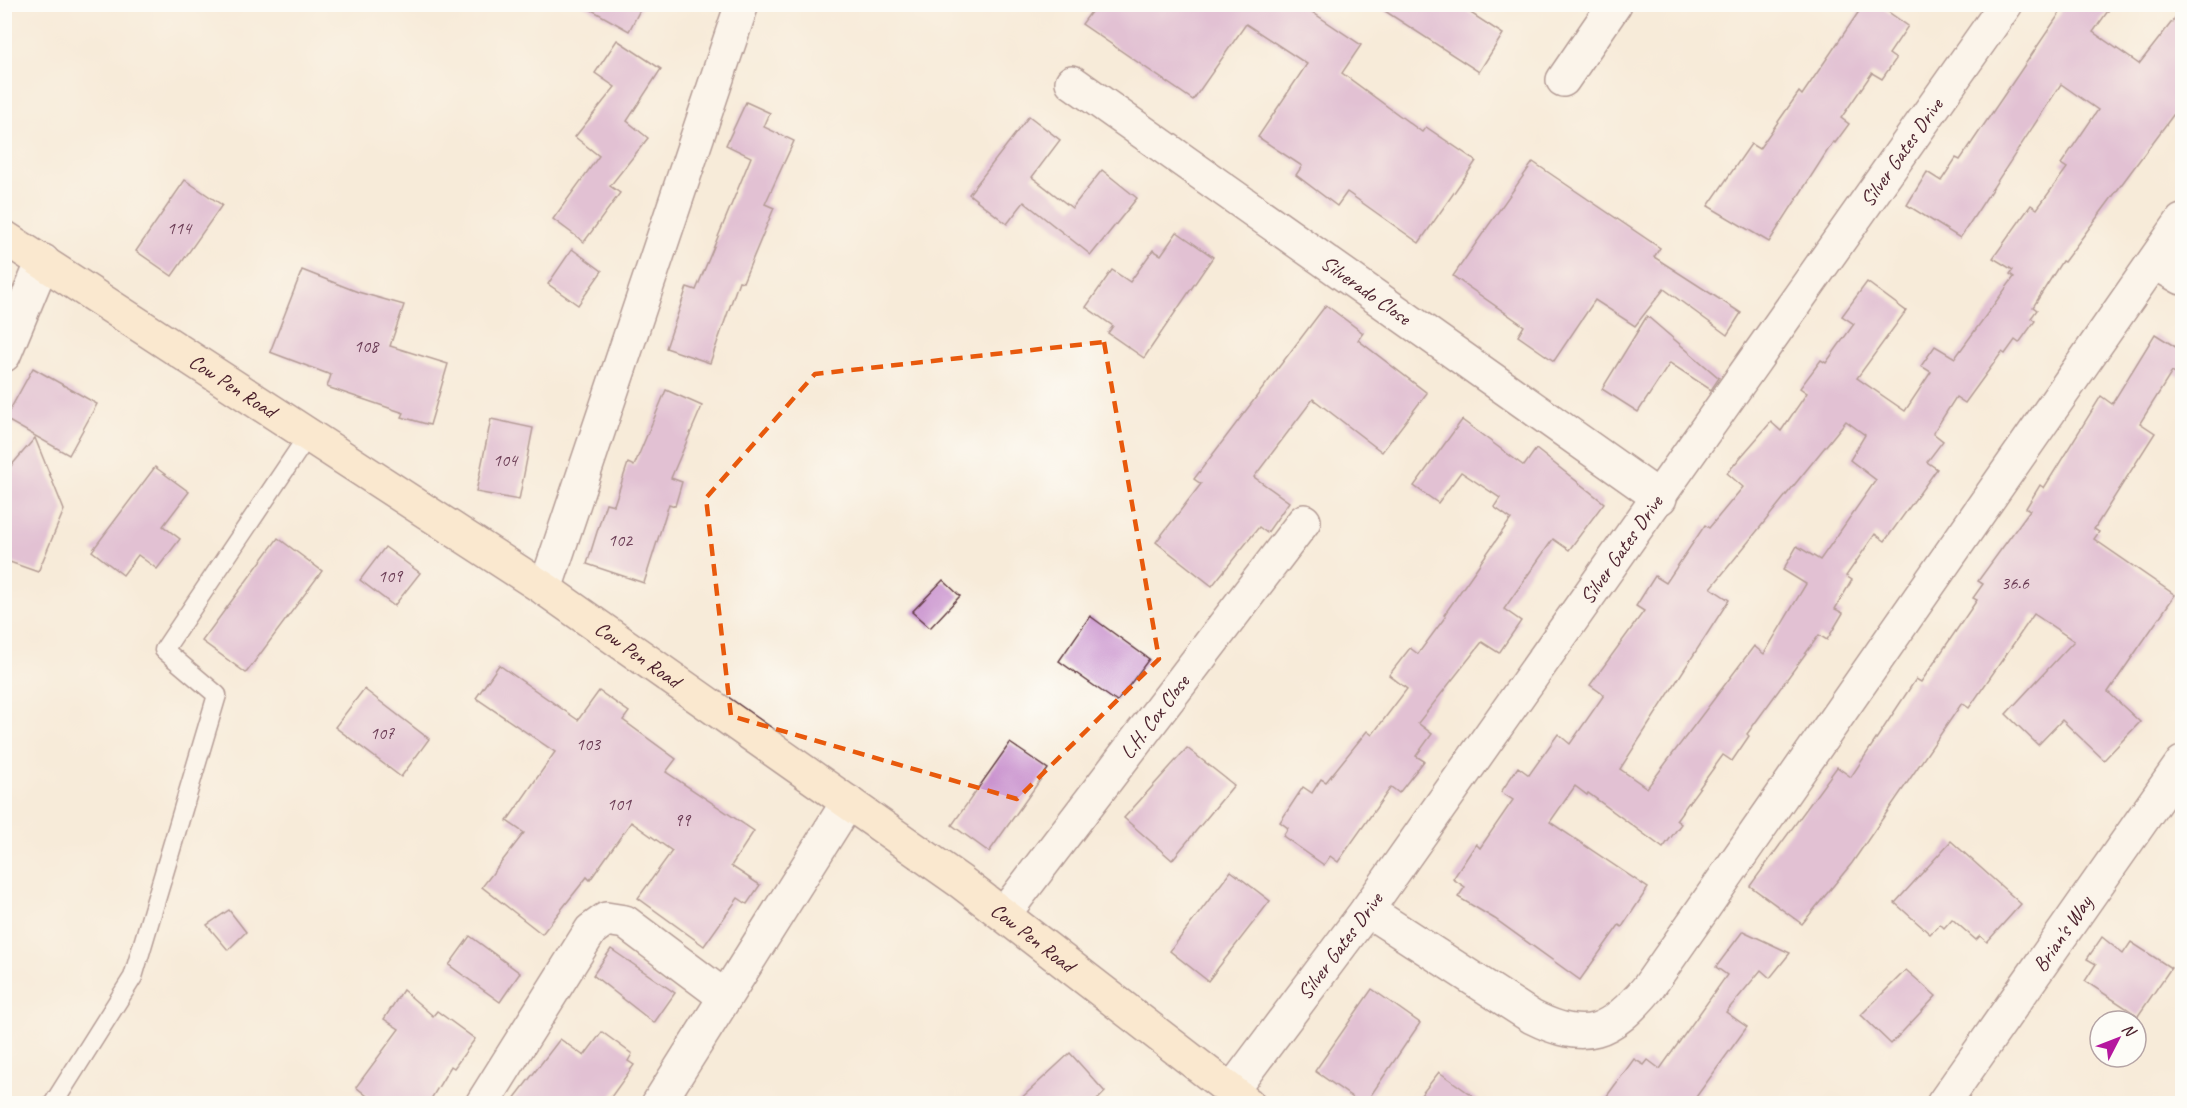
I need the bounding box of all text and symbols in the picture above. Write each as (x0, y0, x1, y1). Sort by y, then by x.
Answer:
street label: Silver Gates Drive (1854, 92, 1949, 212)
house number: 114 (167, 217, 193, 239)
street label: Silverado Close (1316, 249, 1417, 331)
house number: 108 (354, 335, 380, 357)
street label: Cow Pen Road (184, 348, 284, 425)
house number: 104 (493, 449, 519, 471)
street label: Silver Gates Drive (1574, 489, 1669, 609)
house number: 102 (608, 529, 634, 551)
house number: 109 (378, 565, 404, 587)
house number: 36.6 (2001, 572, 2030, 594)
street label: Cow Pen Road (590, 615, 688, 695)
street label: L.H. Cox Close (1114, 669, 1196, 764)
house number: 107 (370, 722, 395, 744)
house number: 103 (576, 733, 602, 755)
house number: 101 (607, 793, 632, 815)
house number: 99 (674, 809, 692, 831)
street label: Silver Gates Drive (1292, 886, 1389, 1005)
street label: Brian's Way (2027, 889, 2099, 977)
street label: Cow Pen Road (986, 897, 1082, 980)
north arrow (2088, 1009, 2148, 1069)
text: N (2118, 1019, 2141, 1042)

